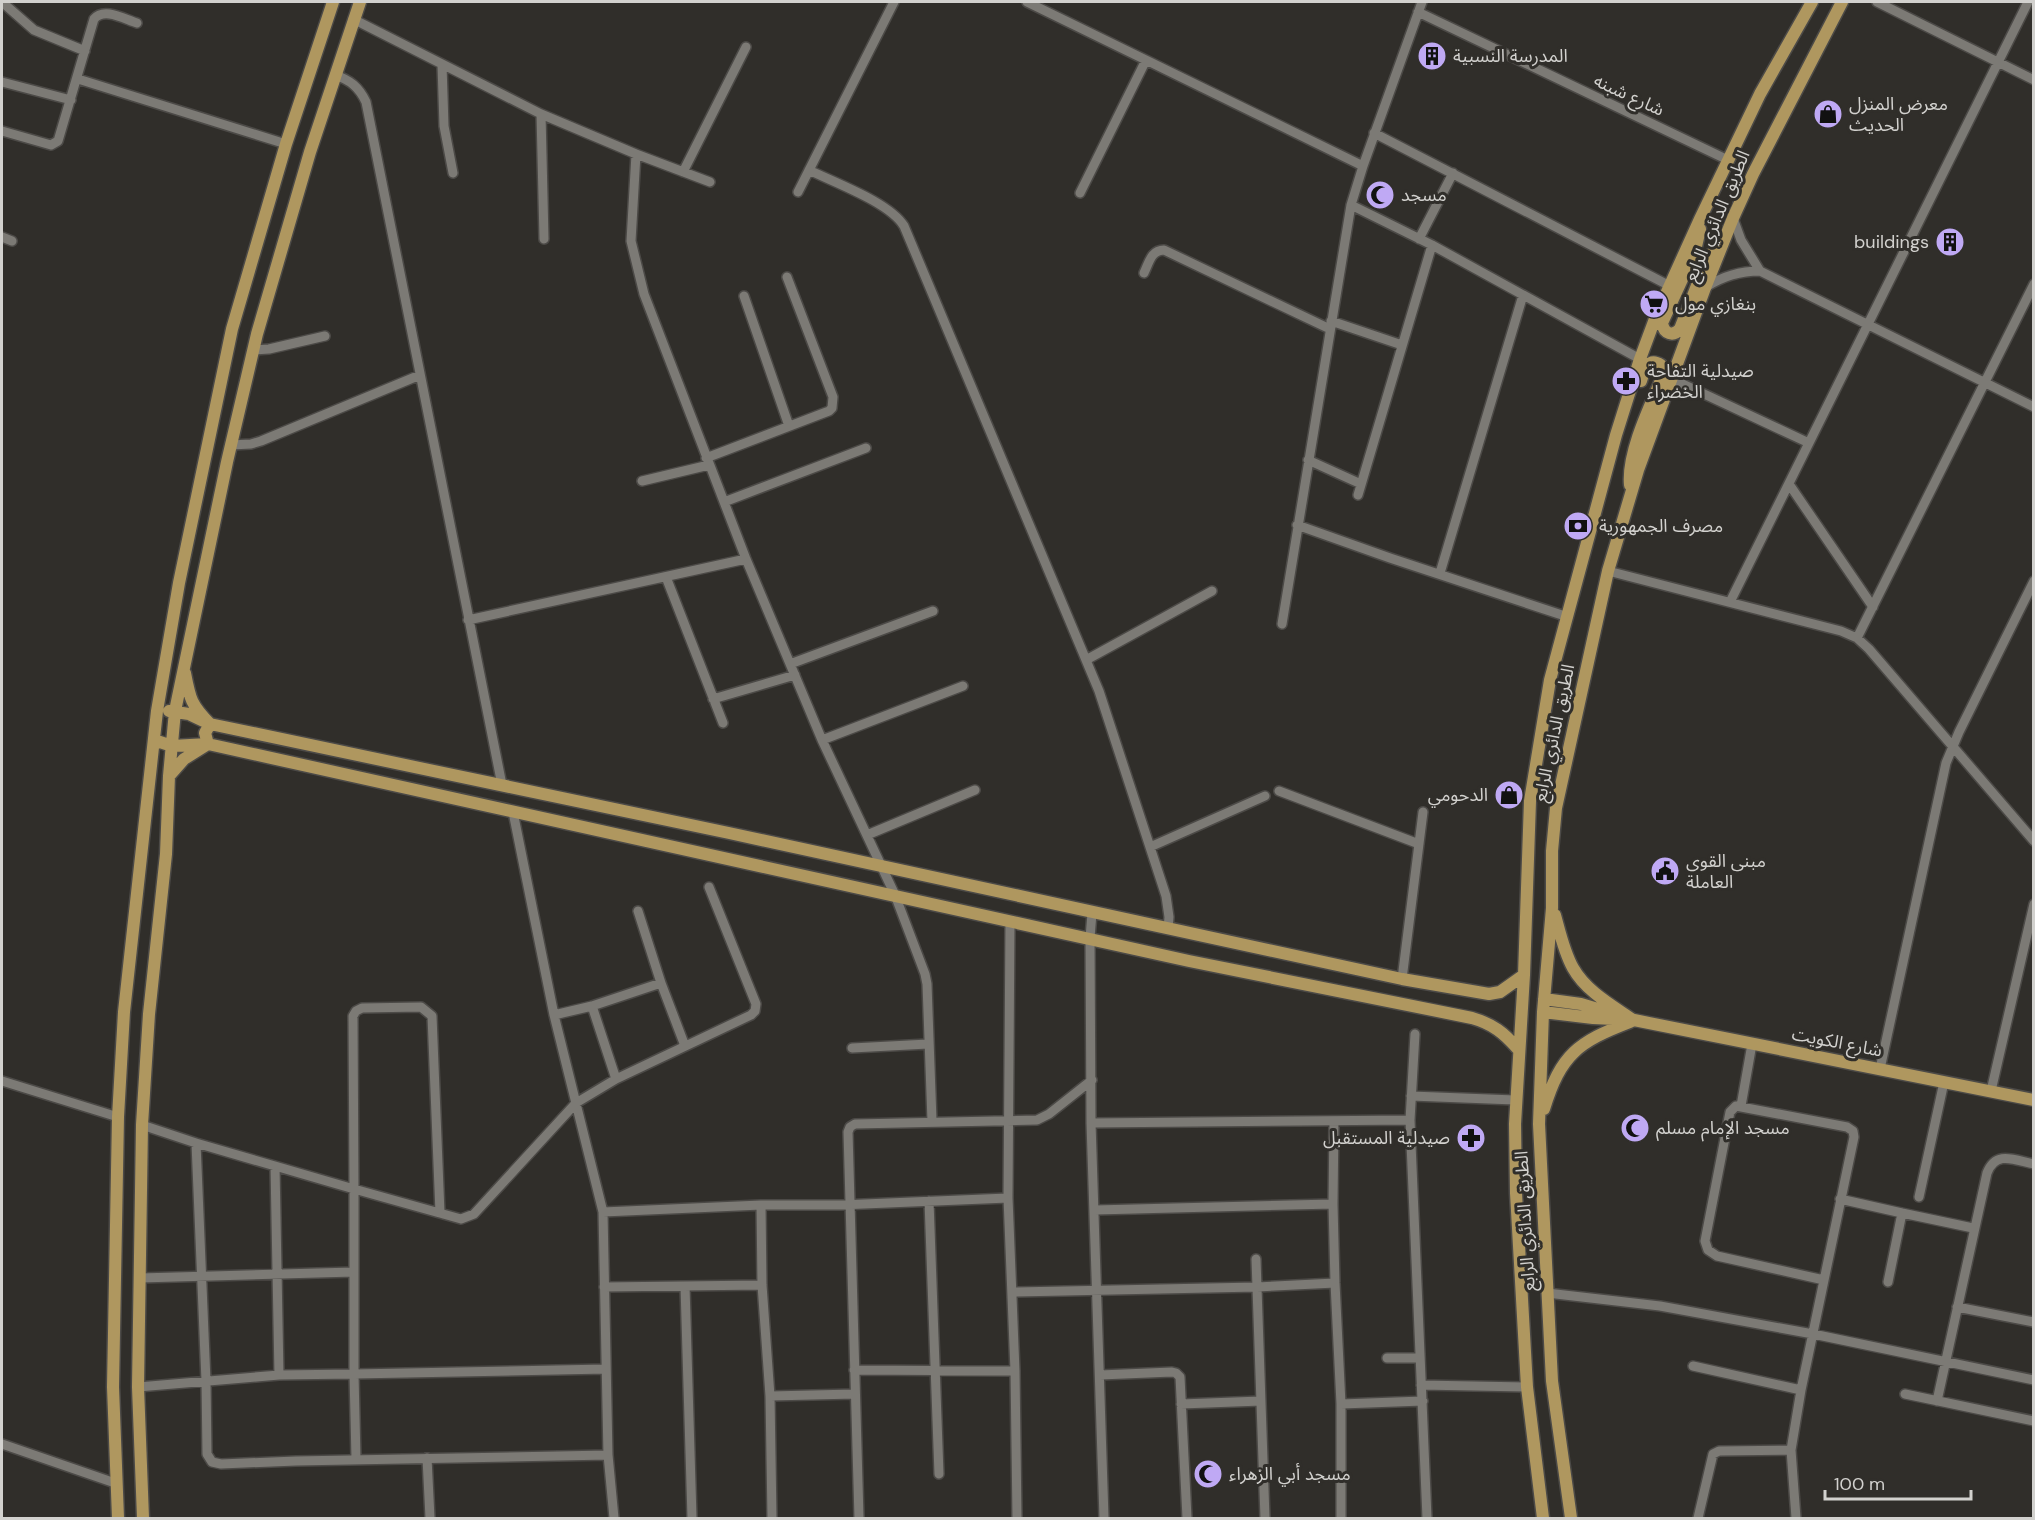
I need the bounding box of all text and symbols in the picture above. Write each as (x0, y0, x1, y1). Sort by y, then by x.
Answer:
building icon: المدرسة النسبية (1416, 40, 1448, 72)
place label: المدرسة النسبية (1453, 44, 1568, 68)
street label: شارع شبنه (1589, 68, 1668, 124)
place label: معرض المنزل الحديث (1849, 92, 1948, 137)
shop icon: معرض المنزل الحديث (1812, 98, 1844, 130)
street label: الطريق الدائري الرابع (1678, 147, 1757, 286)
mosque icon: مسجد (1364, 179, 1396, 211)
place label: مسجد (1401, 183, 1447, 207)
building icon: buildings (1934, 226, 1966, 258)
place label: buildings (1854, 230, 1929, 254)
supermarket icon: بنغازي مول (1638, 288, 1670, 320)
place label: بنغازي مول (1675, 292, 1756, 317)
place label: صيدلية التفاحة الخضراء (1647, 359, 1754, 404)
pharmacy icon: صيدلية التفاحة الخضراء (1610, 365, 1642, 397)
bank icon: مصرف الجمهورية (1562, 510, 1594, 542)
place label: مصرف الجمهورية (1599, 514, 1723, 538)
street label: الطريق الدائري الرابع (1528, 662, 1582, 805)
shop icon: الدحومي (1493, 779, 1525, 811)
place label: الدحومي (1428, 783, 1488, 808)
place label: مبنى القوى العاملة (1686, 849, 1766, 894)
public building icon: مبنى القوى العاملة (1649, 855, 1681, 887)
street label: شارع الكويت (1789, 1021, 1884, 1064)
mosque icon: مسجد الإمام مسلم (1619, 1112, 1651, 1144)
place label: مسجد الإمام مسلم (1656, 1116, 1790, 1142)
pharmacy icon: صيدلية المستقبل (1455, 1122, 1487, 1154)
place label: صيدلية المستقبل (1323, 1126, 1450, 1150)
street label: الطريق الدائري الرابع (1509, 1150, 1543, 1292)
mosque icon: مسجد أبي الزهراء (1192, 1458, 1224, 1490)
place label: مسجد أبي الزهراء (1229, 1462, 1351, 1487)
scale bar (1825, 1463, 1970, 1501)
text: 100 m (1834, 1472, 1885, 1496)

